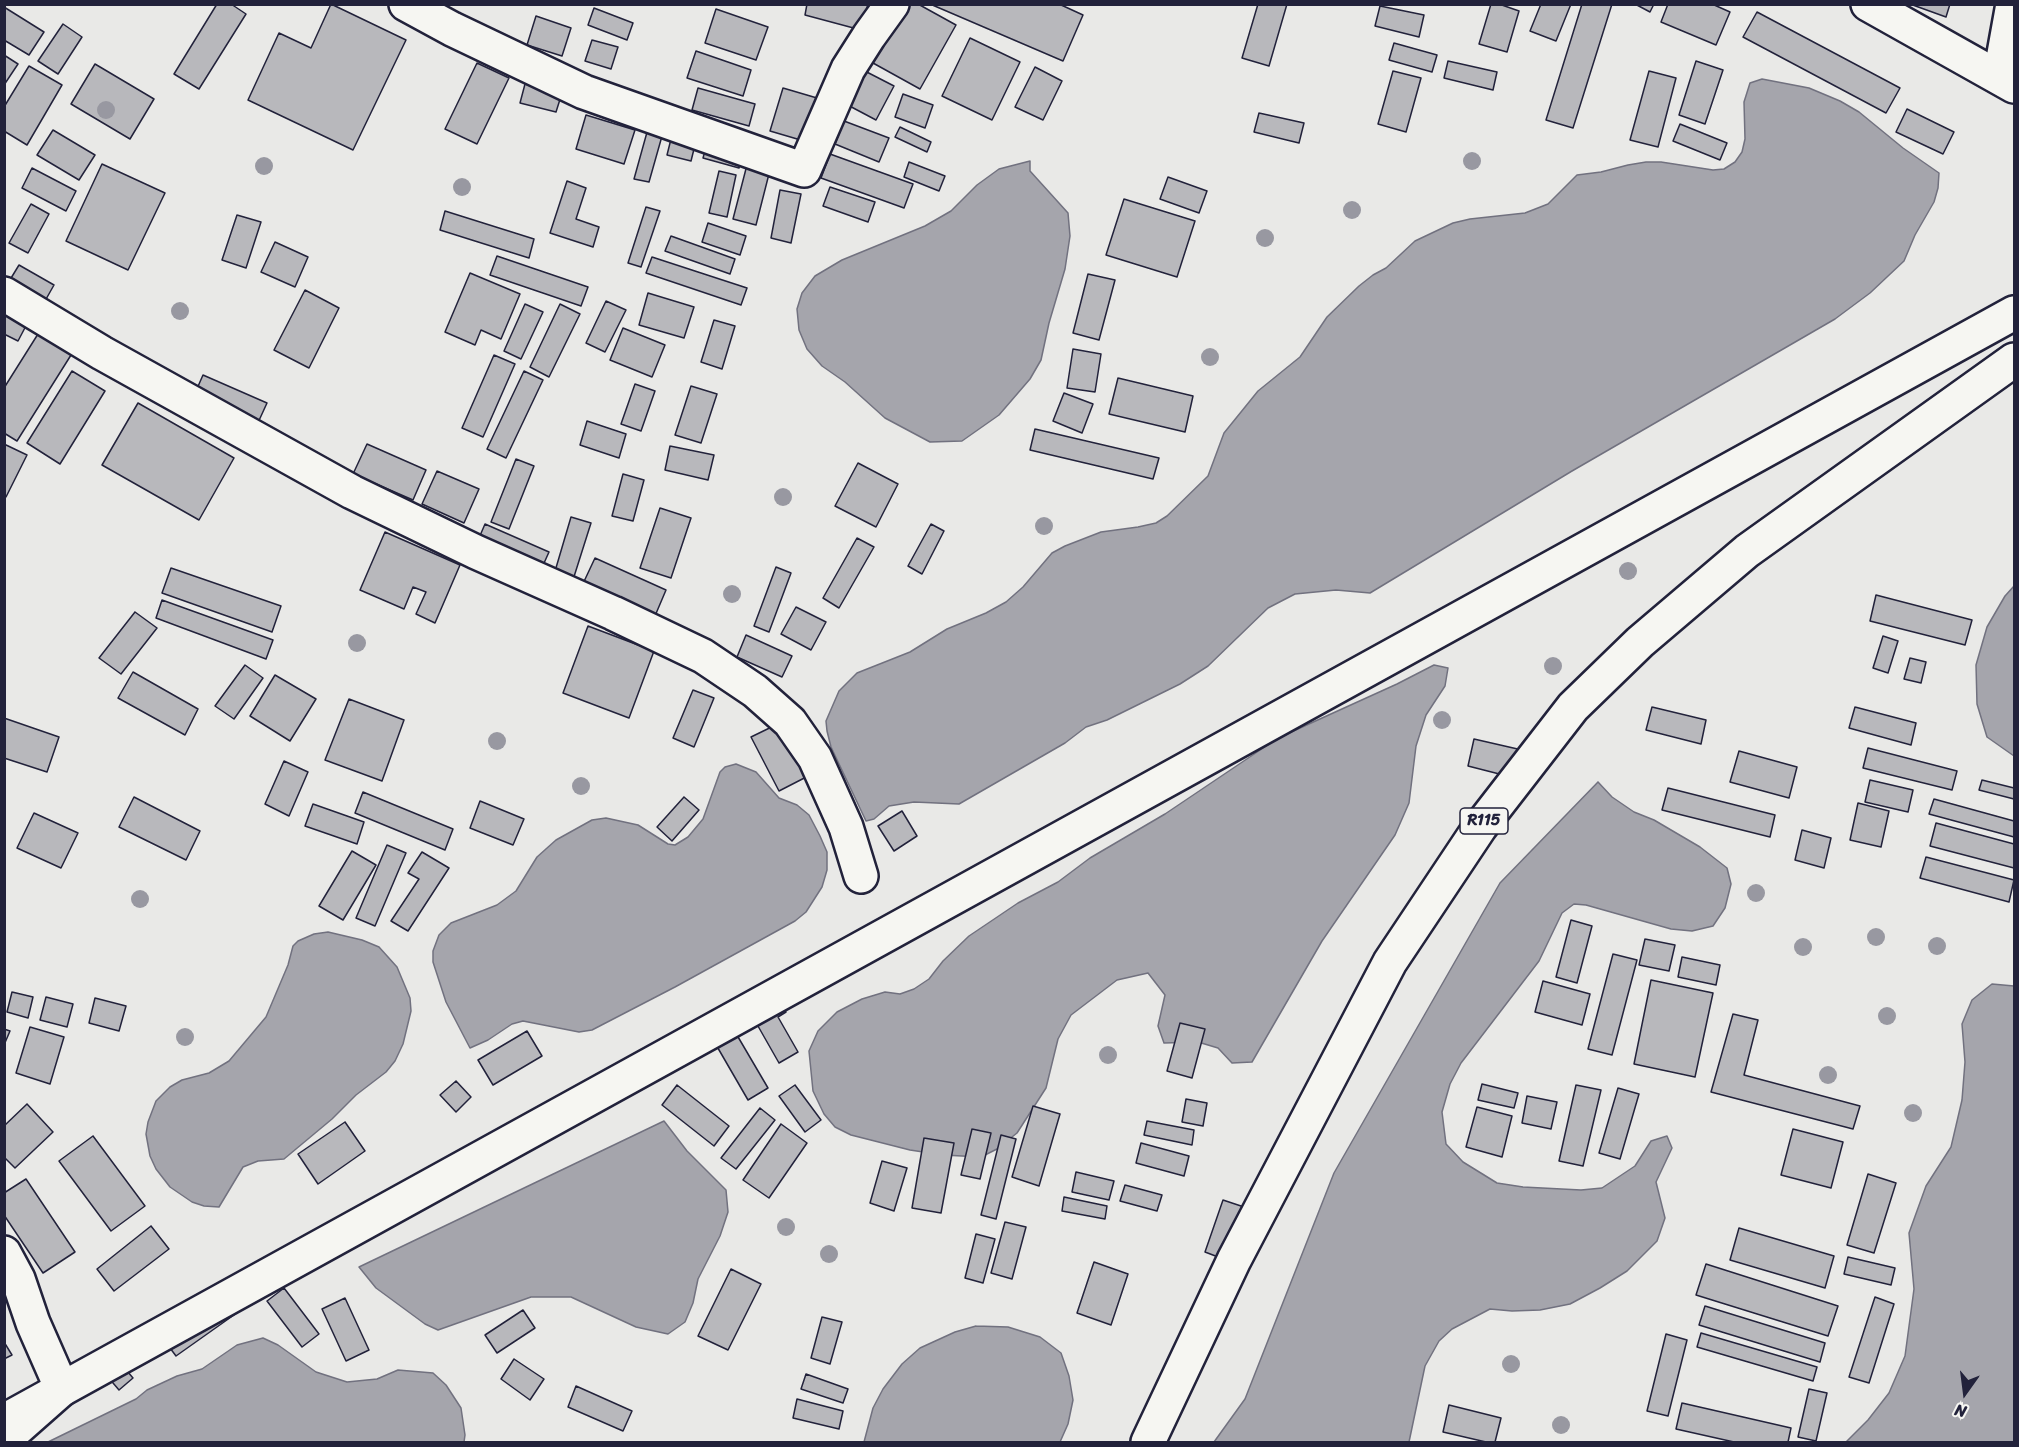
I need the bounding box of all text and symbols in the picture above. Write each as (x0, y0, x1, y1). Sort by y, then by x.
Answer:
road number: R115 (1460, 808, 1508, 834)
north arrow (1935, 1363, 1995, 1423)
text: N (1952, 1396, 1969, 1426)

